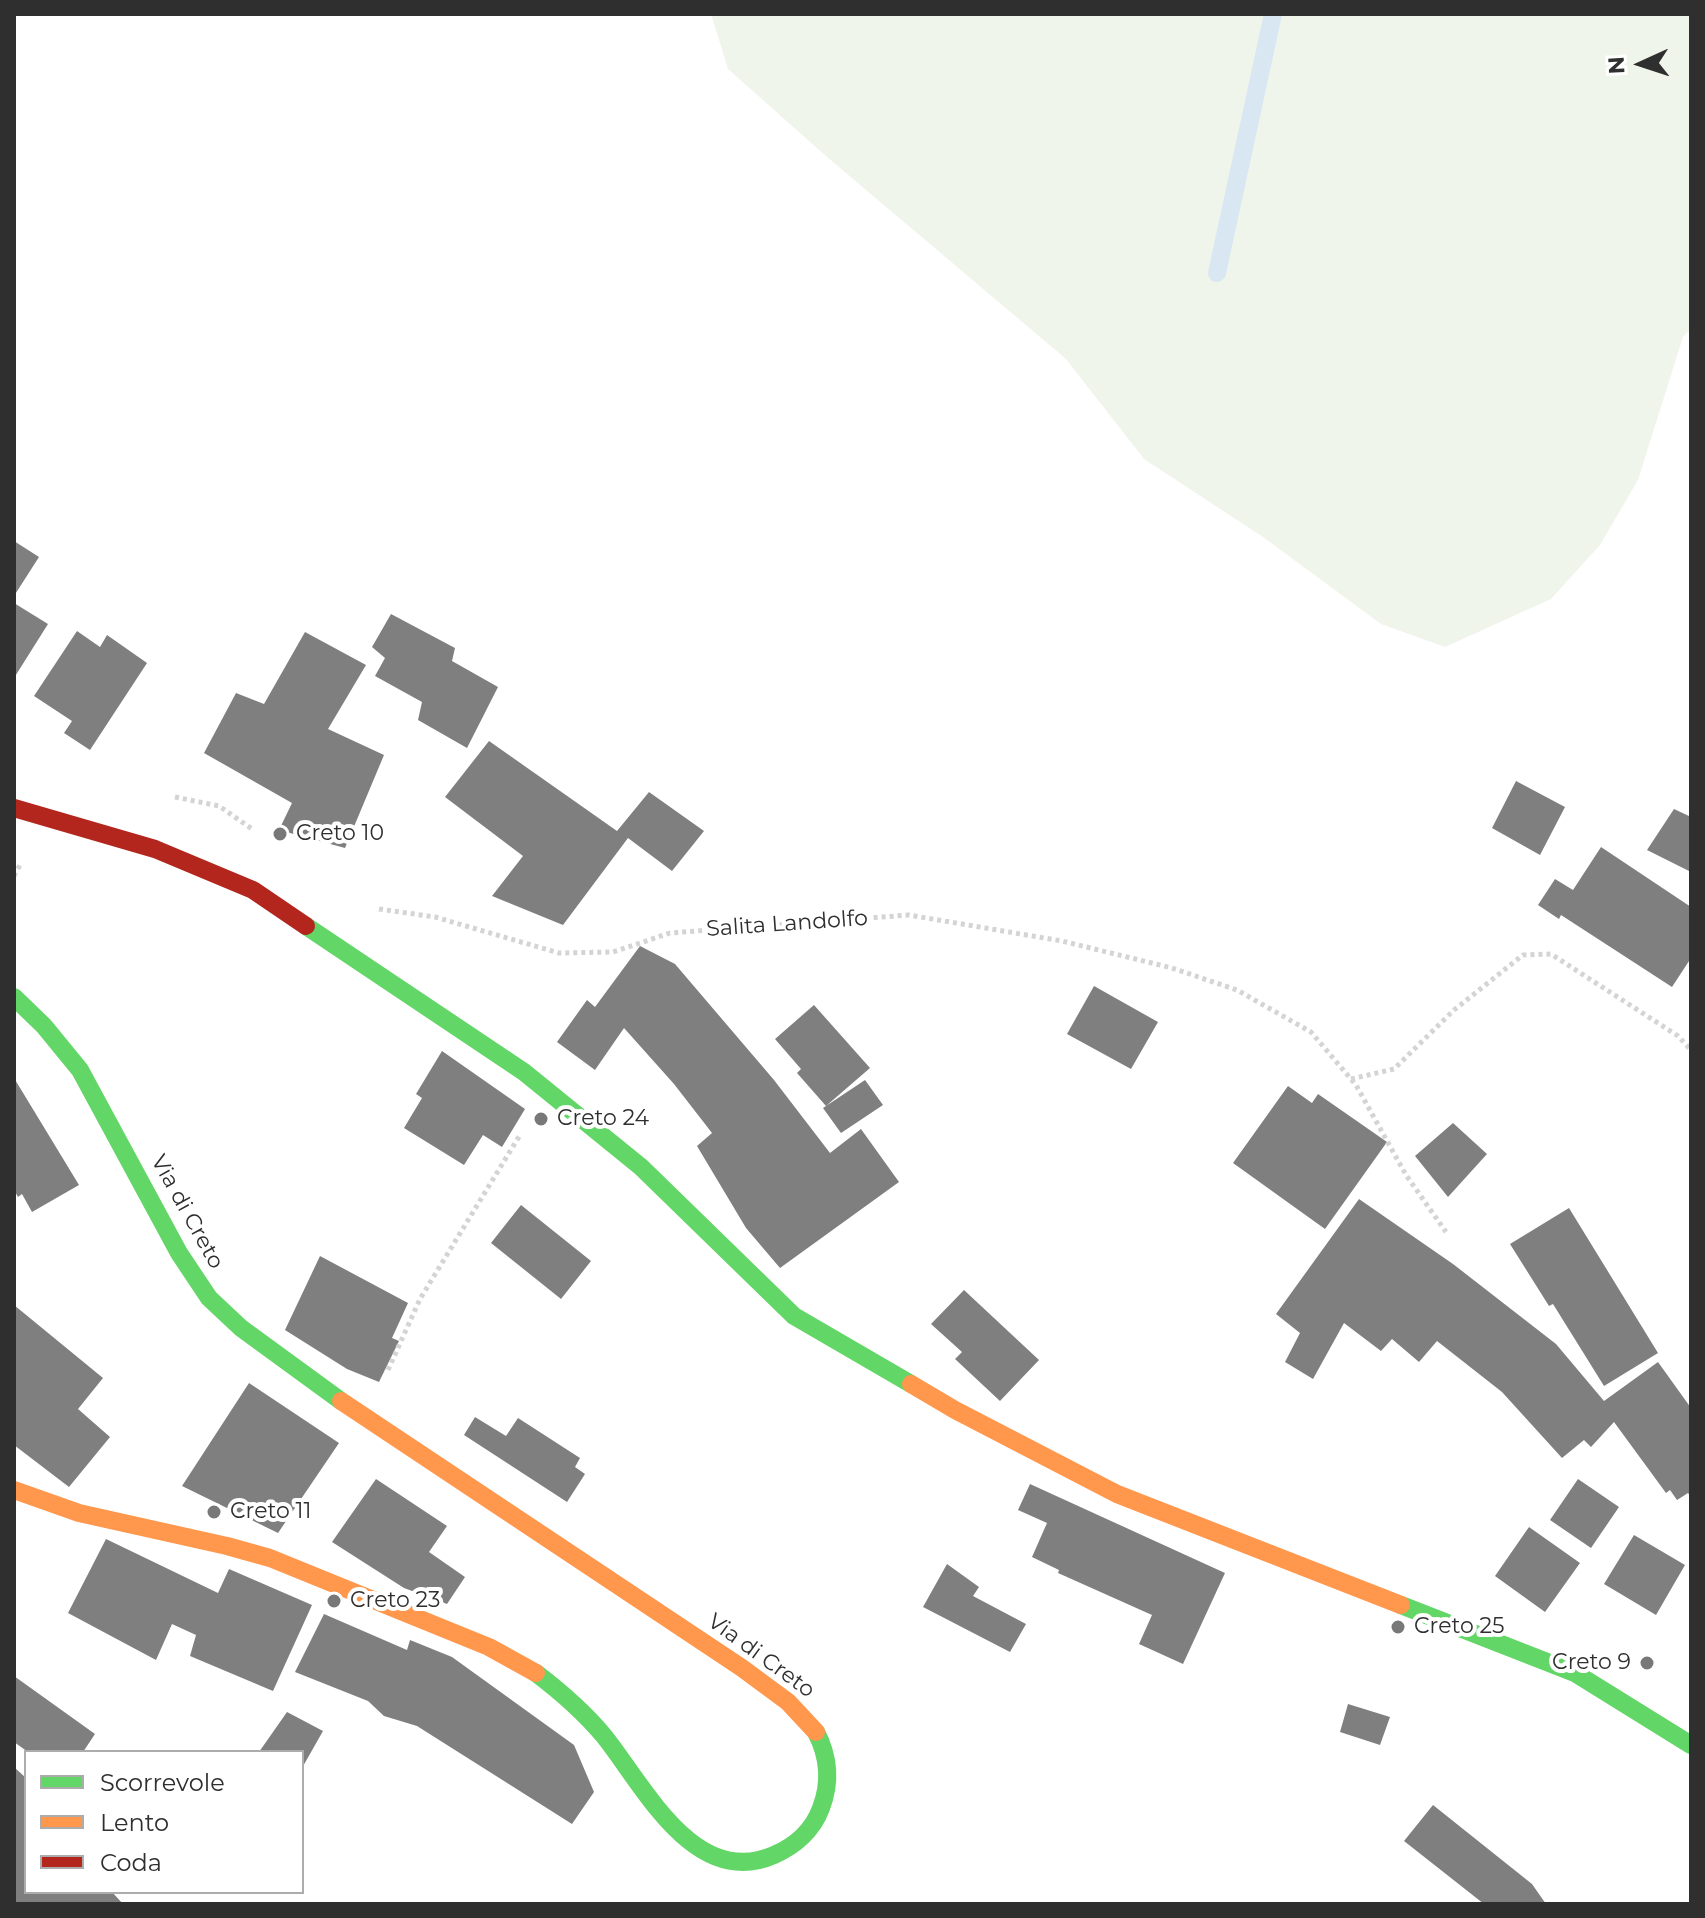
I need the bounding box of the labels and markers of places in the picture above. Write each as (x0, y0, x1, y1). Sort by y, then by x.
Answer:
place label: Creto 10 (296, 821, 384, 847)
marker: Creto 10 (271, 825, 289, 843)
place label: Creto 24 (557, 1106, 649, 1132)
marker: Creto 24 (532, 1110, 550, 1128)
place label: Creto 11 (230, 1499, 311, 1525)
marker: Creto 11 (205, 1503, 223, 1521)
place label: Creto 23 (350, 1588, 440, 1614)
marker: Creto 23 (325, 1592, 343, 1610)
place label: Creto 25 (1414, 1614, 1504, 1640)
marker: Creto 25 (1389, 1618, 1407, 1636)
place label: Creto 9 (1552, 1650, 1631, 1676)
marker: Creto 9 (1638, 1654, 1656, 1672)

